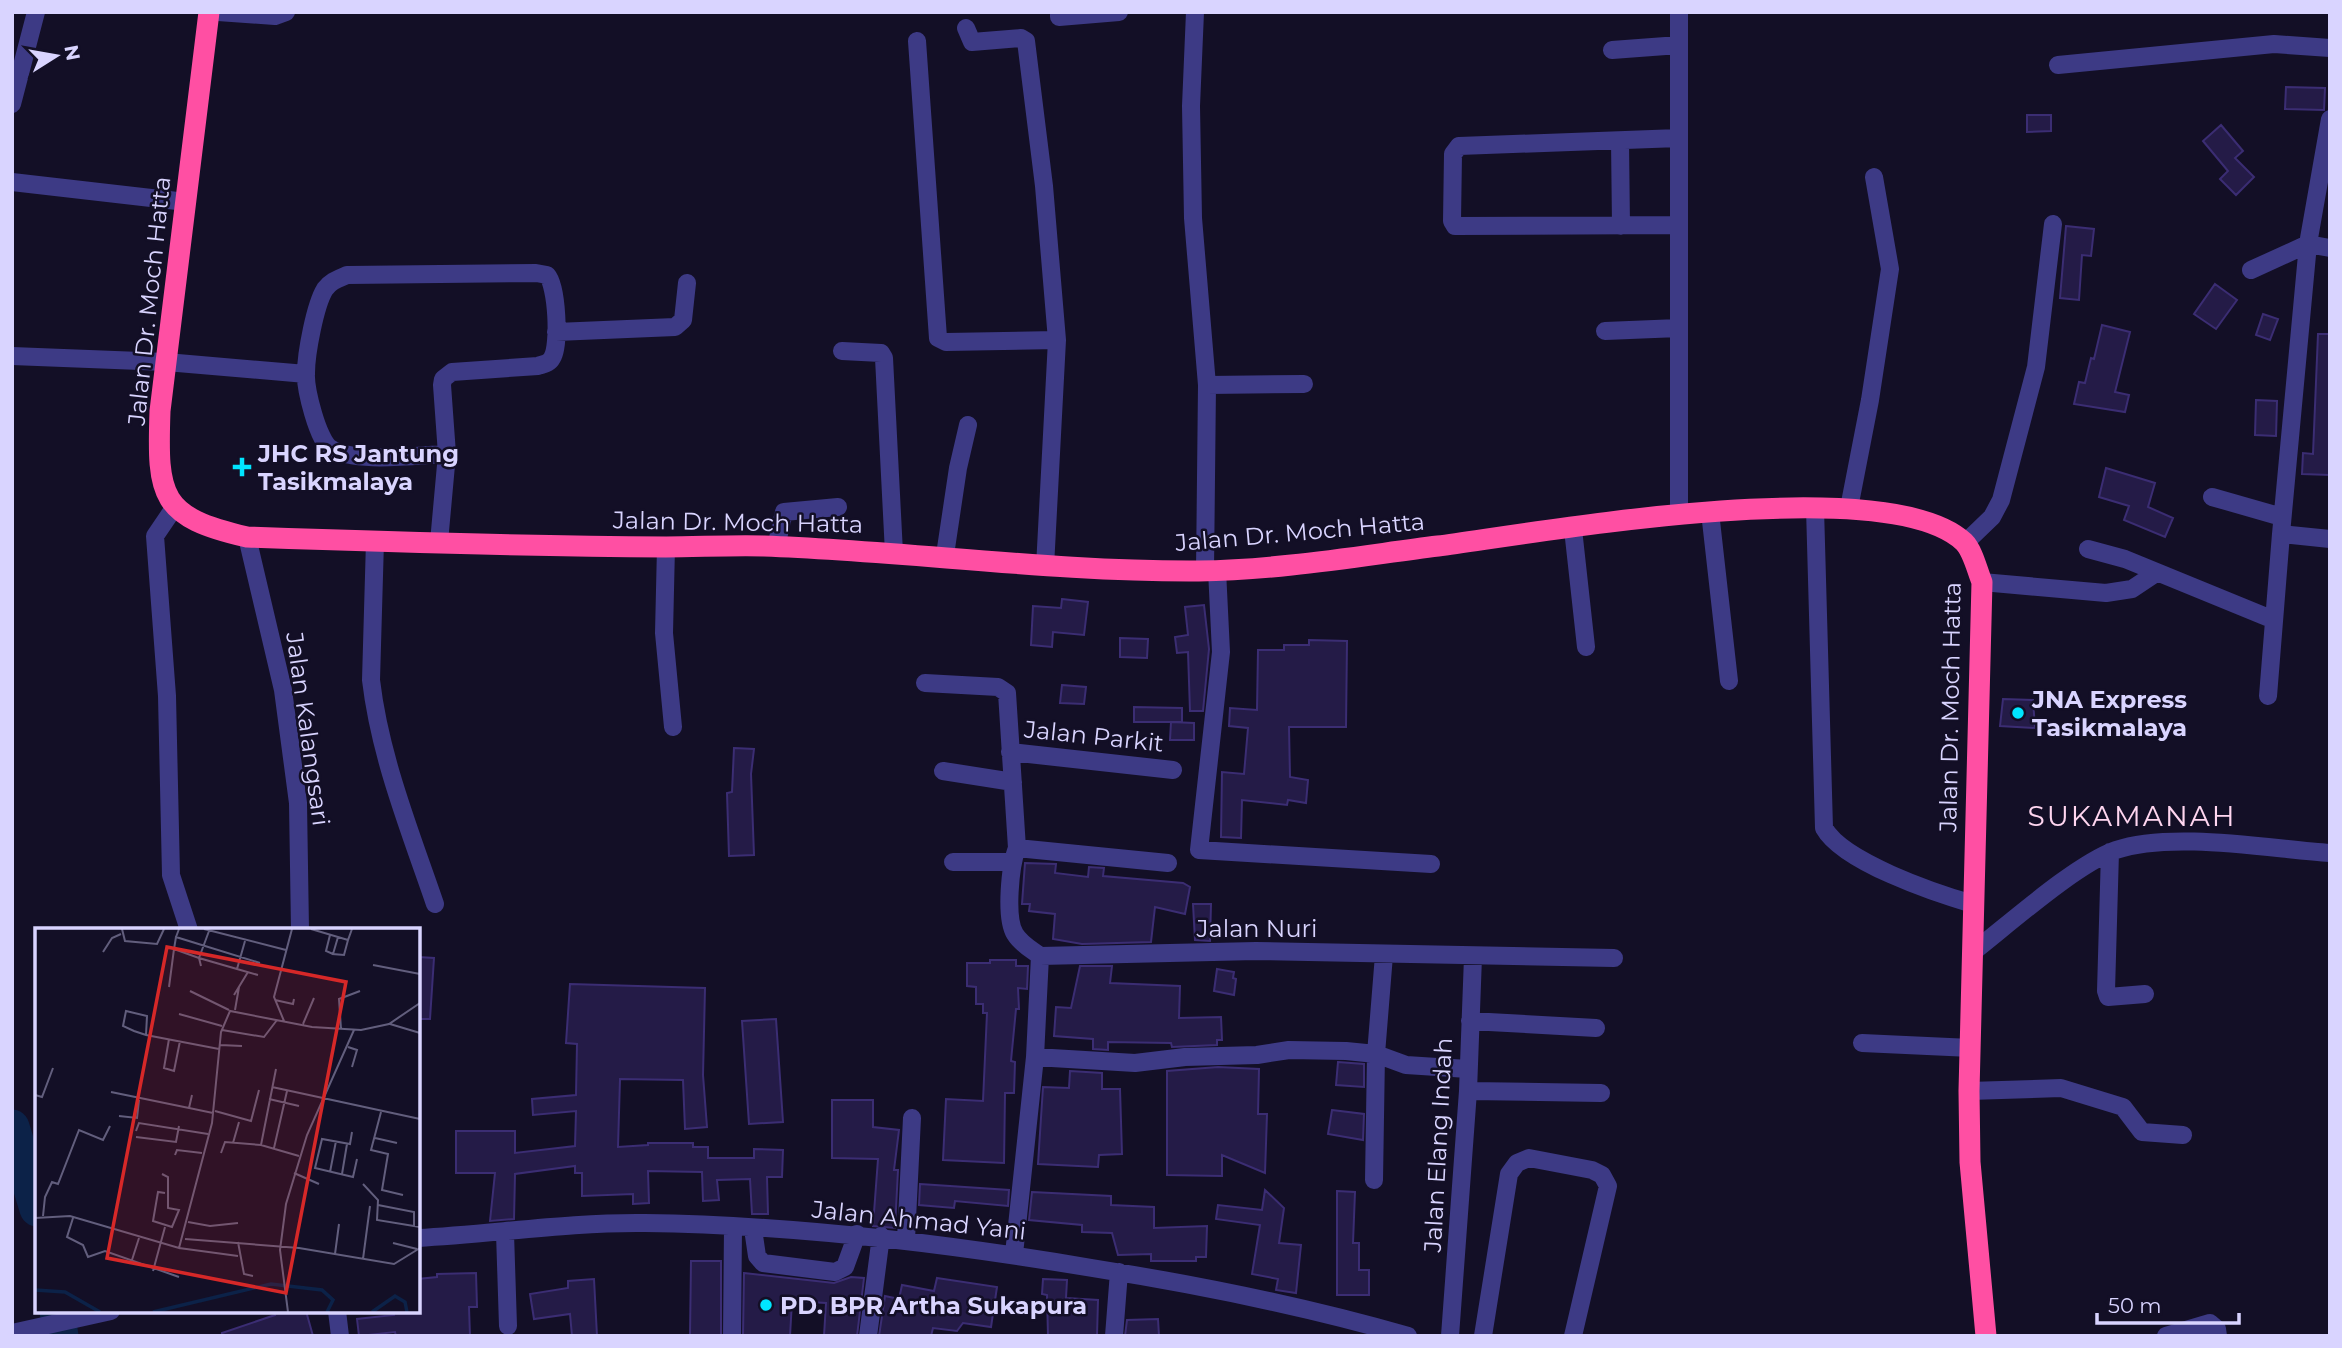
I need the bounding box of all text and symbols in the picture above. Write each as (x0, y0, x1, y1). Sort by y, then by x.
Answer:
north arrow (21, 21, 91, 91)
text: N (59, 43, 85, 63)
street label: Jalan Dr. Moch Hatta (121, 175, 176, 428)
place label: JHC RS Jantung Tasikmalaya (257, 439, 459, 496)
marker: JHC RS Jantung Tasikmalaya (232, 457, 252, 477)
street label: Jalan Dr. Moch Hatta (612, 505, 863, 539)
street label: Jalan Dr. Moch Hatta (1173, 507, 1426, 557)
street label: Jalan Dr. Moch Hatta (1933, 582, 1967, 833)
street label: Jalan Kalangsari (280, 629, 336, 828)
place label: JNA Express Tasikmalaya (2031, 685, 2187, 742)
marker: JNA Express Tasikmalaya (2010, 705, 2026, 721)
street label: Jalan Parkit (1022, 714, 1165, 758)
district label: SUKAMANAH (2027, 799, 2237, 833)
street label: Jalan Nuri (1196, 914, 1317, 943)
inset map (35, 928, 420, 1313)
street label: Jalan Elang Indah (1418, 1037, 1458, 1254)
street label: Jalan Ahmad Yani (809, 1194, 1028, 1246)
scale bar (2097, 1282, 2239, 1326)
place label: PD. BPR Artha Sukapura (780, 1291, 1087, 1320)
text: 50 m (2108, 1293, 2162, 1318)
marker: PD. BPR Artha Sukapura (758, 1297, 774, 1313)

